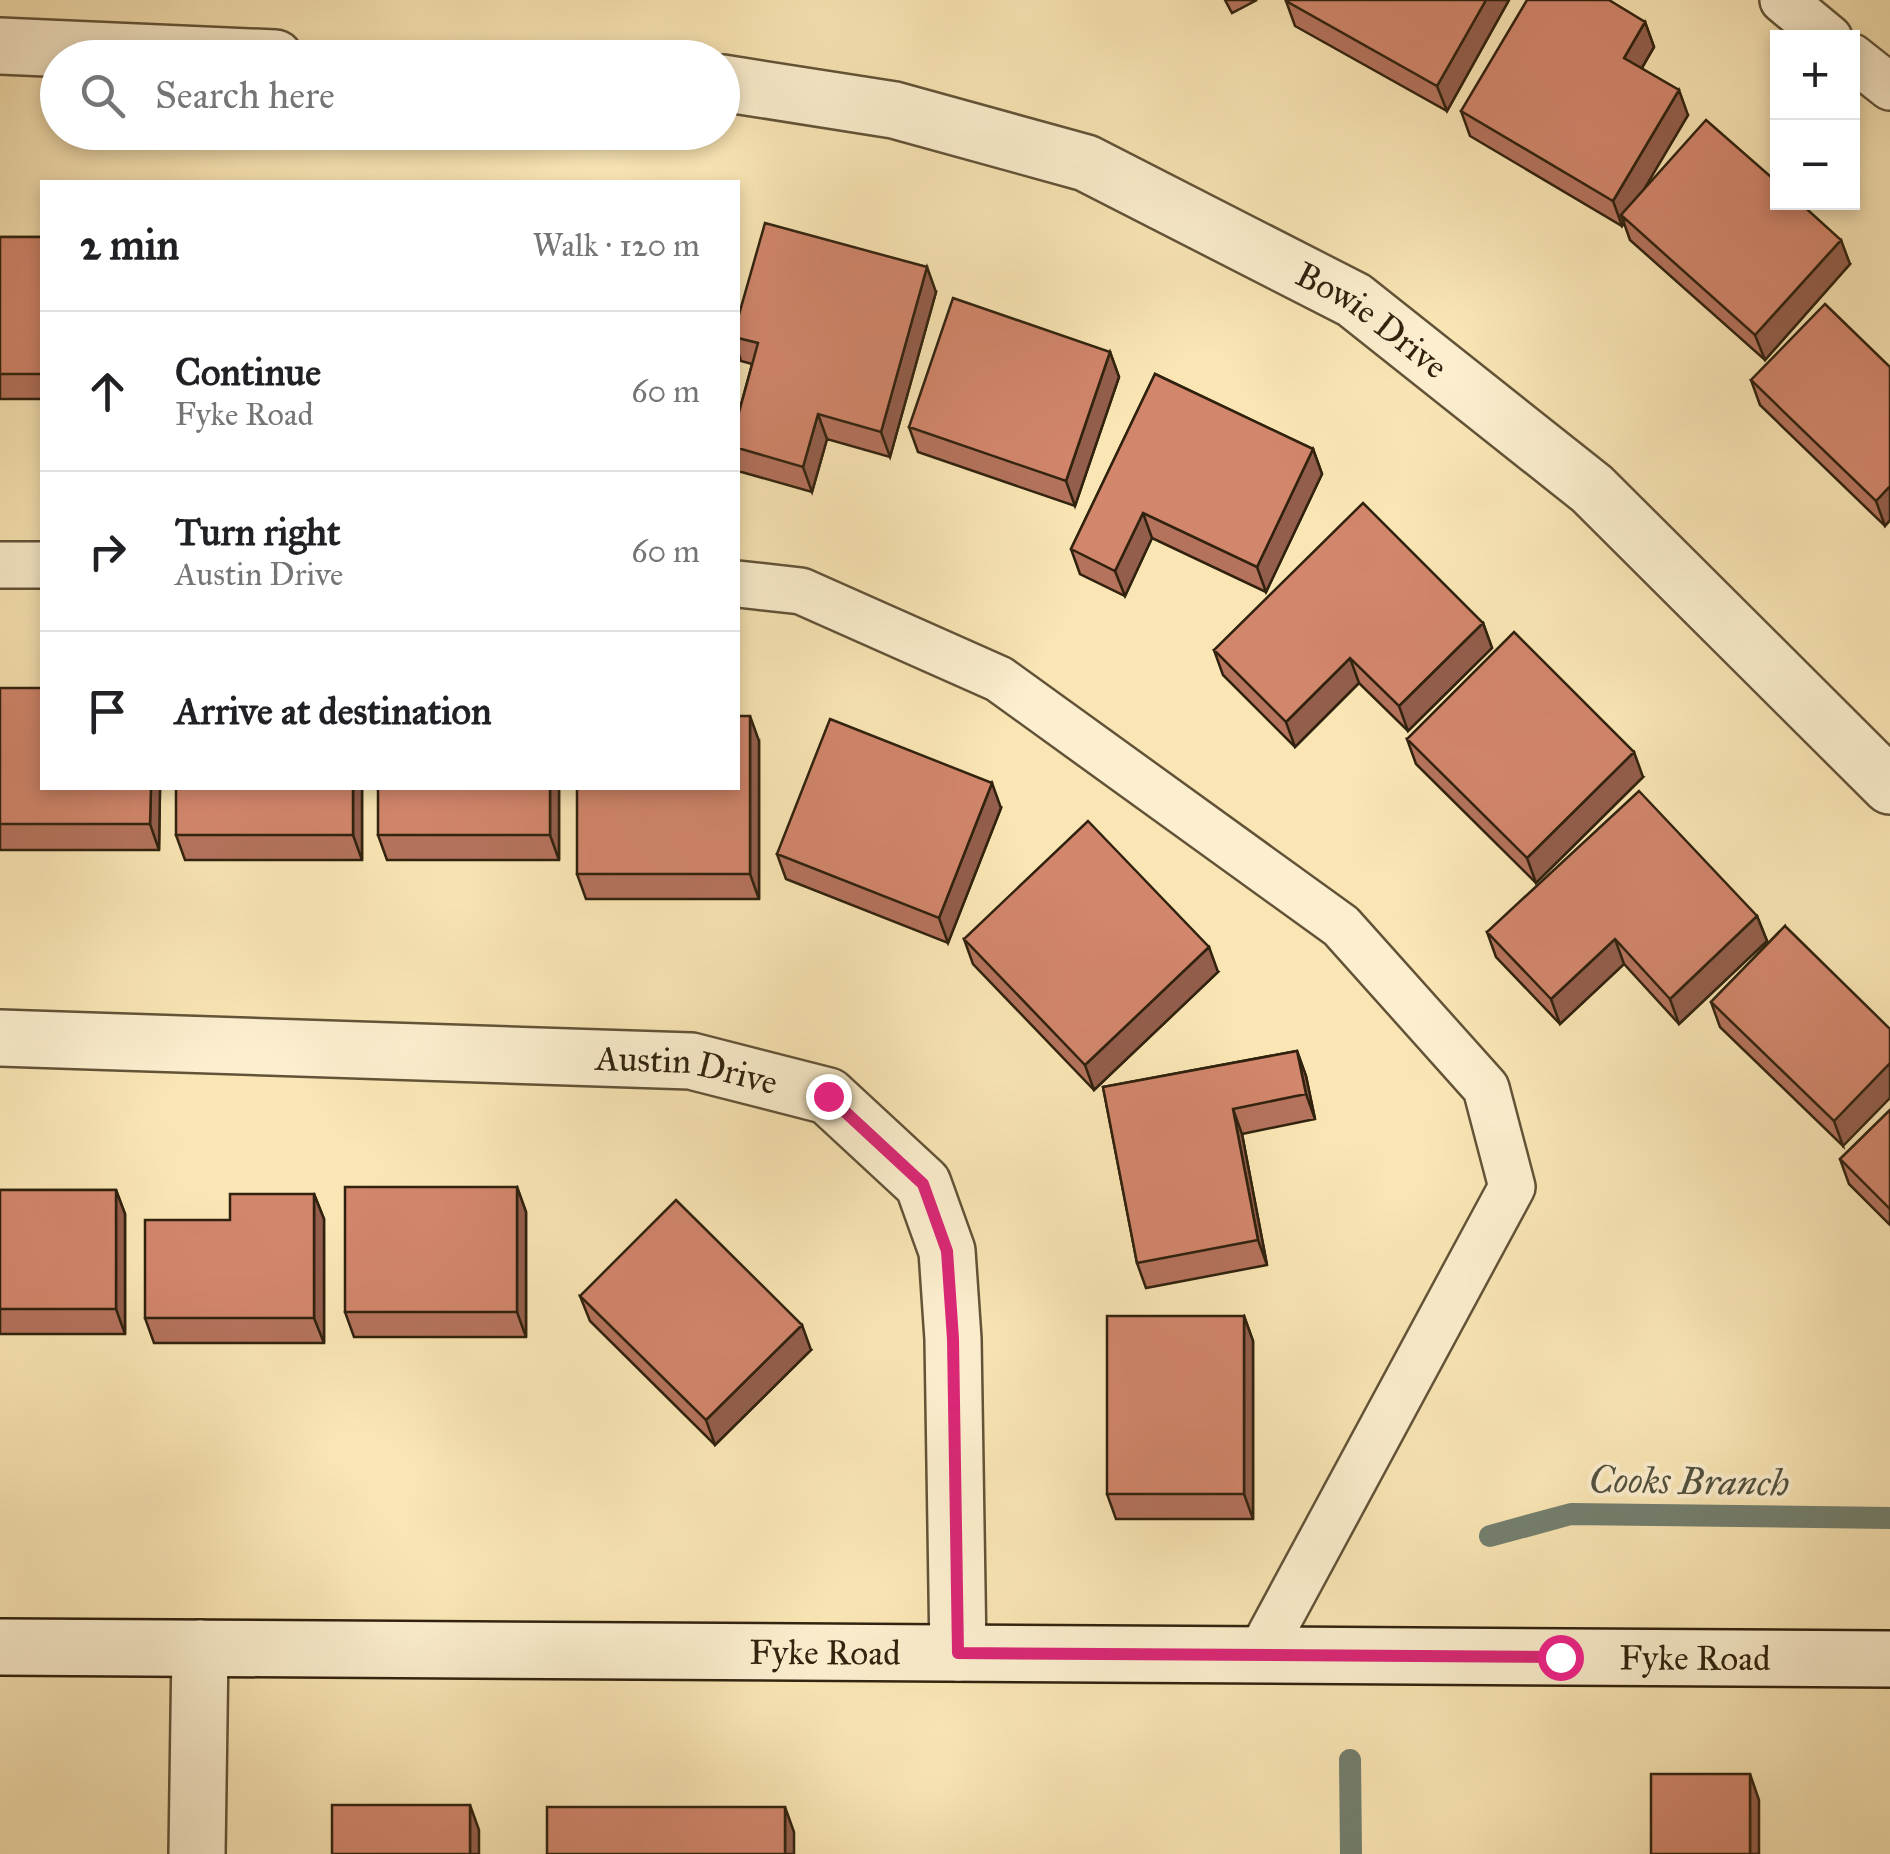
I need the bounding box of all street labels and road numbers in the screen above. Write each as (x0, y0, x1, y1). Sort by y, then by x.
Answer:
street label: Bowie Drive (1289, 252, 1457, 388)
street label: Austin Drive (593, 1036, 782, 1104)
street label: Fyke Road (749, 1630, 901, 1674)
street label: Fyke Road (1619, 1636, 1771, 1680)

